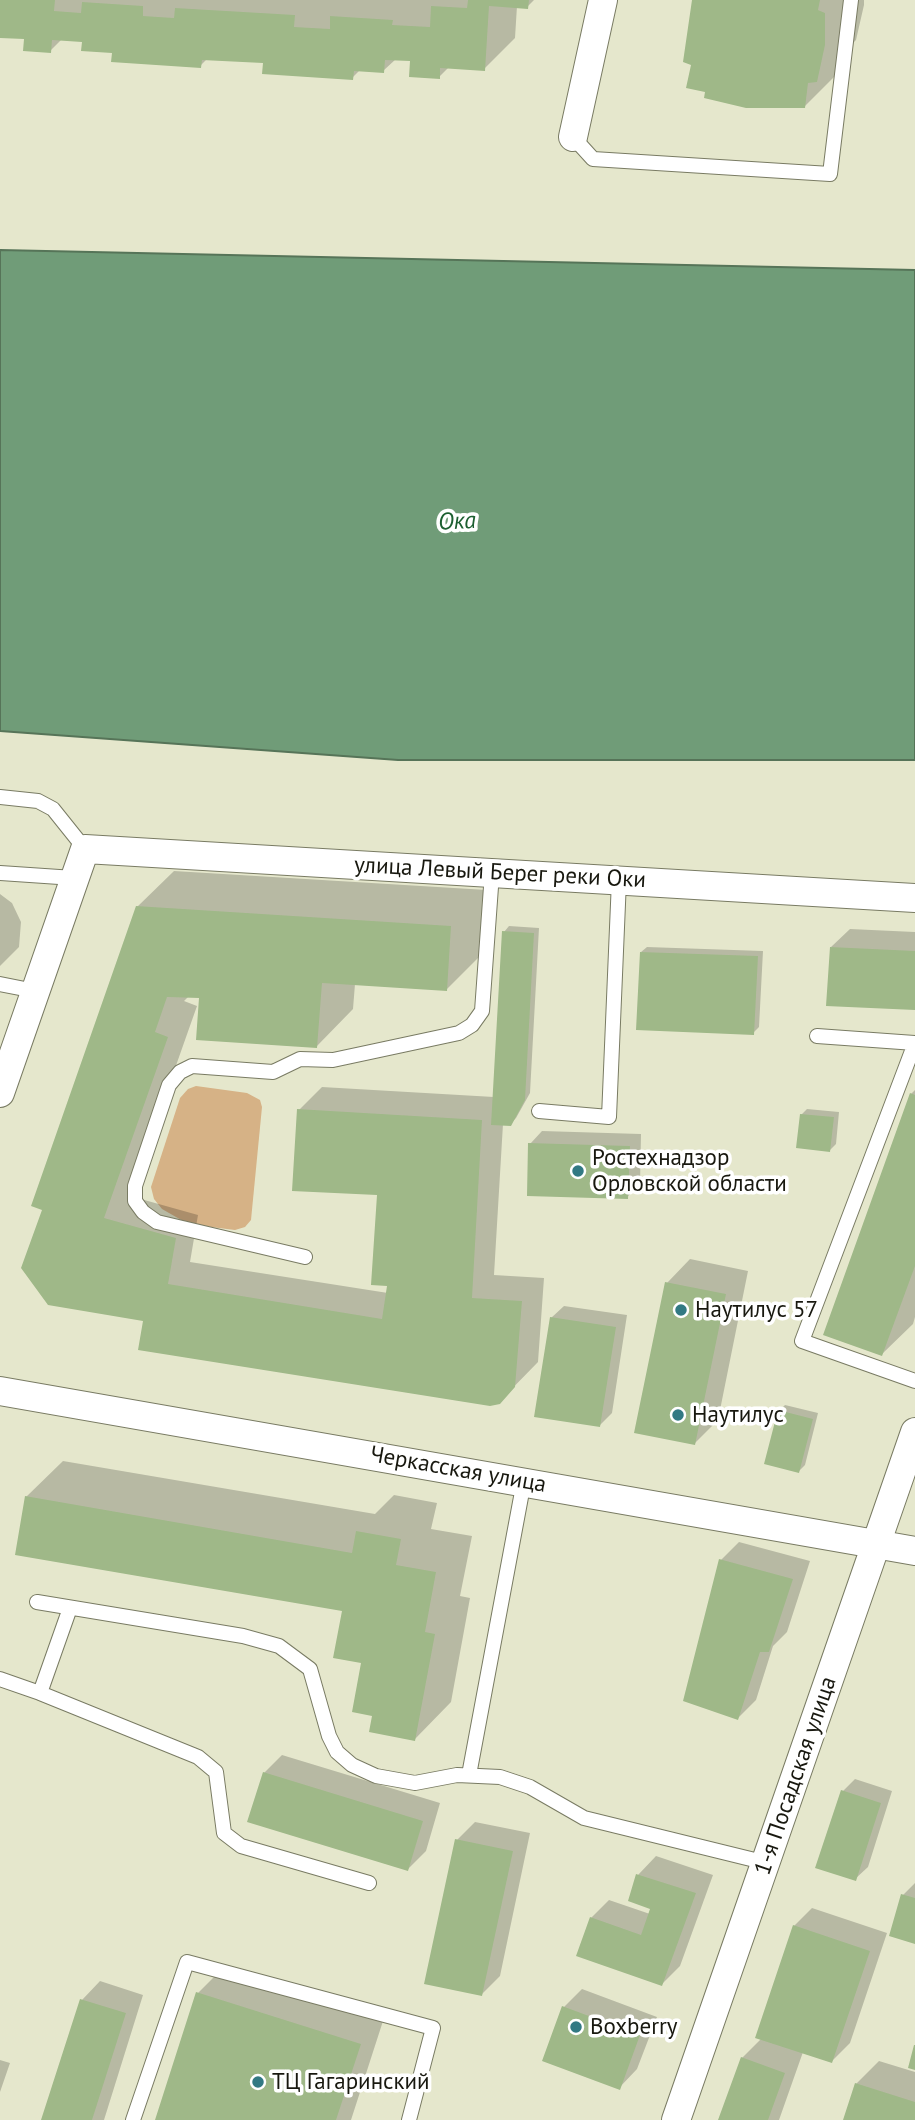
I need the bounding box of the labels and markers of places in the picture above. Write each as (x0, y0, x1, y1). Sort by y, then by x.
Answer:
place label: Ростехнадзор Орловской области (592, 1144, 787, 1198)
marker: Ростехнадзор Орловской области (570, 1163, 586, 1179)
place label: Наутилус 57 (695, 1296, 818, 1324)
marker: Наутилус 57 (673, 1302, 689, 1318)
place label: Наутилус (692, 1401, 784, 1429)
marker: Наутилус (670, 1407, 686, 1423)
place label: Boxberry (590, 2013, 678, 2041)
marker: Boxberry (568, 2019, 584, 2035)
place label: ТЦ Гагаринский (272, 2068, 430, 2096)
marker: ТЦ Гагаринский (250, 2074, 266, 2090)

